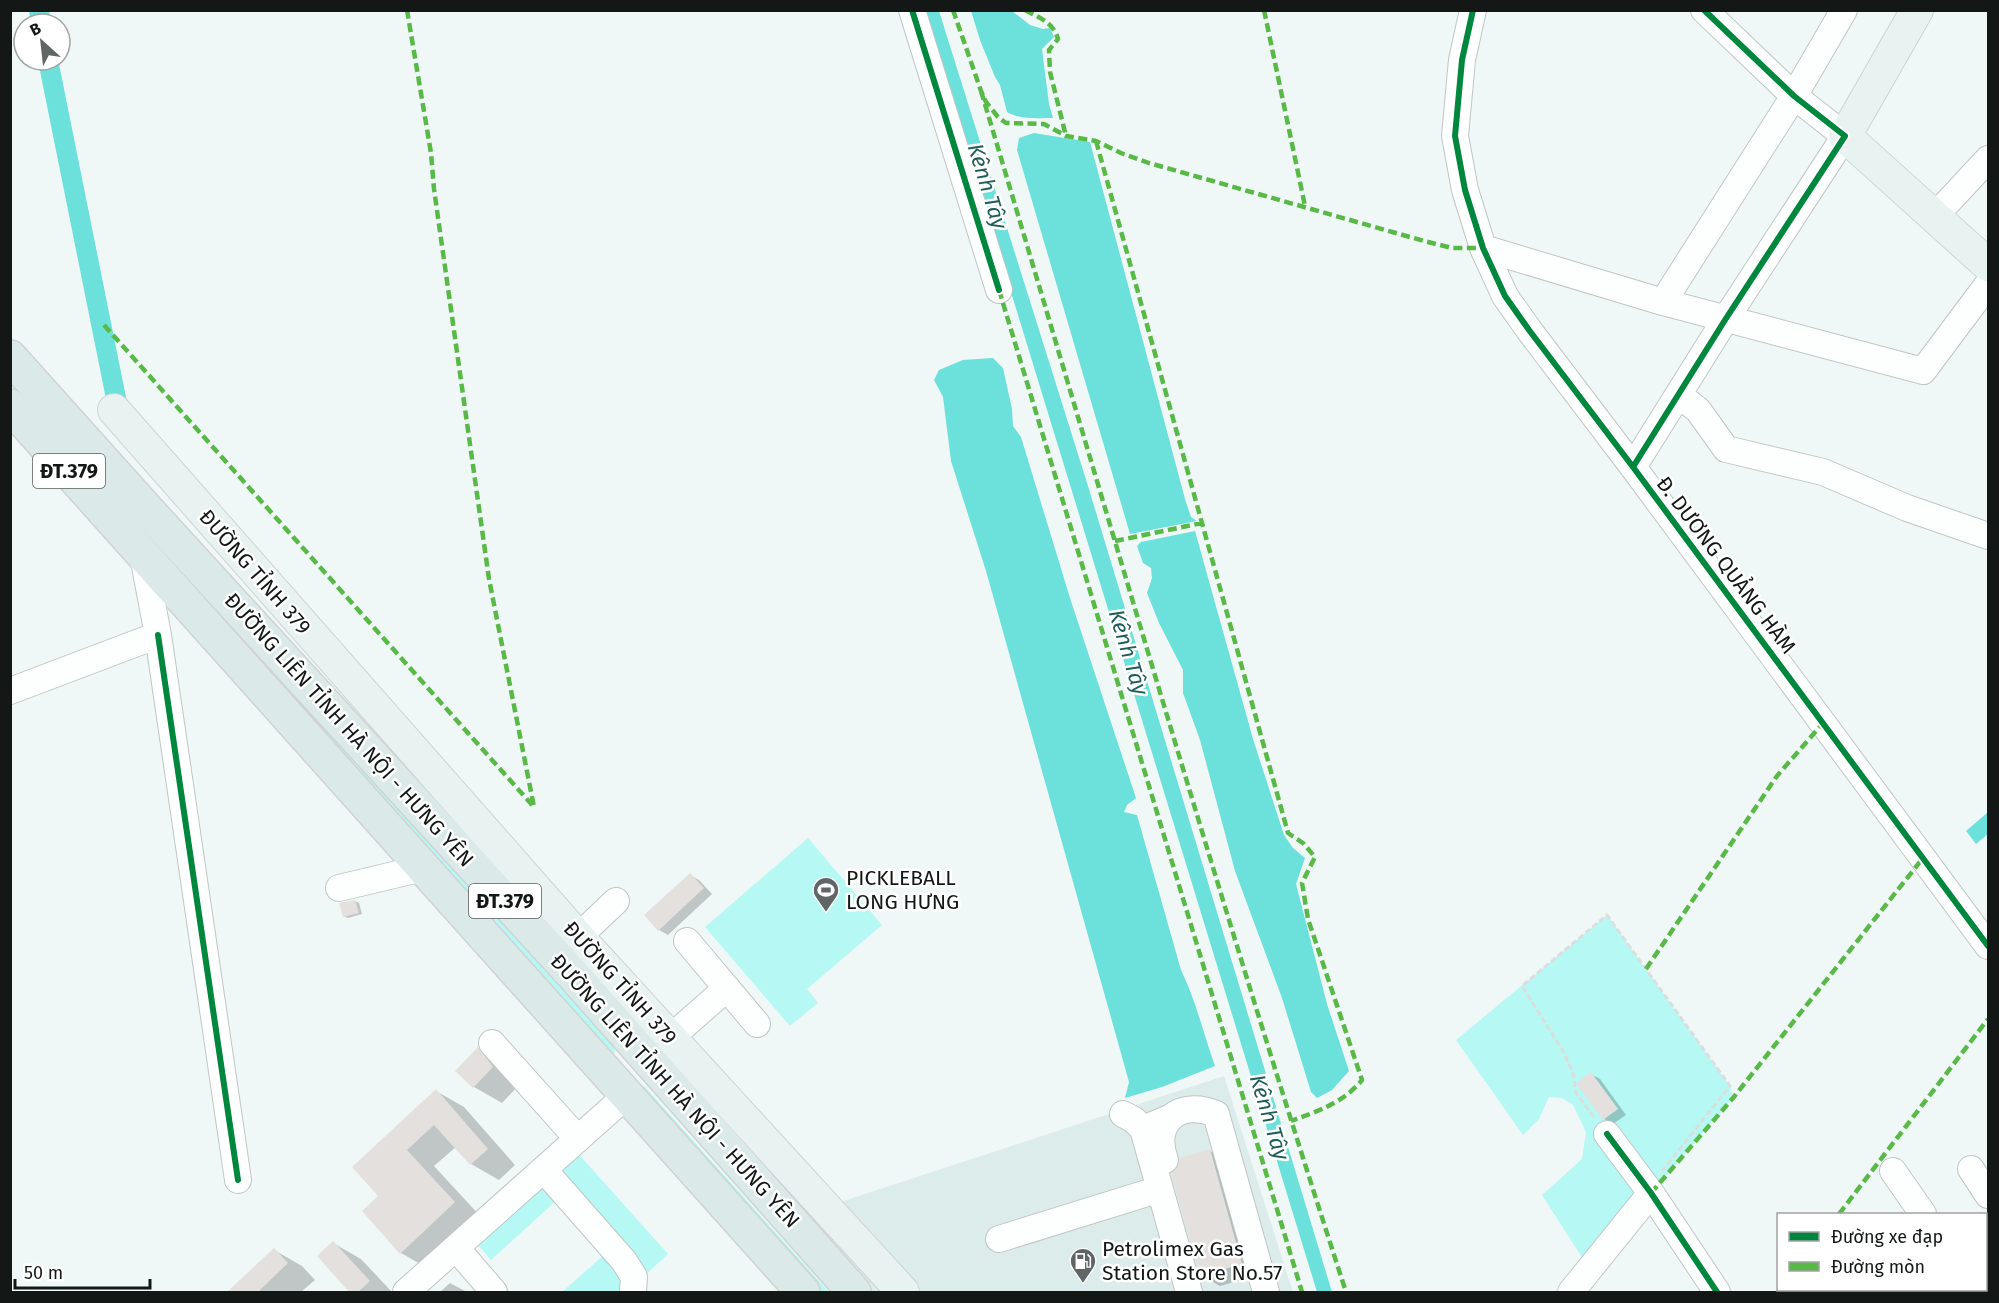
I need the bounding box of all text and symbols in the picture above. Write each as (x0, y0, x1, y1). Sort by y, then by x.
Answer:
north arrow (12, 12, 72, 72)
text: B (27, 18, 44, 40)
water label: Kênh Tây (962, 140, 1014, 234)
road number: ĐT.379 (33, 454, 105, 488)
street label: Đ. DƯƠNG QUẢNG HÀM (1651, 471, 1802, 659)
street label: ĐƯỜNG TỈNH 379 (194, 503, 317, 640)
street label: ĐƯỜNG LIÊN TỈNH HÀ NỘI - HƯNG YÊN (219, 587, 480, 873)
water label: Kênh Tây (1103, 606, 1155, 700)
place label: PICKLEBALL LONG HƯNG (846, 865, 959, 915)
sports icon: PICKLEBALL LONG HƯNG (811, 875, 841, 913)
road number: ĐT.379 (469, 884, 541, 918)
street label: ĐƯỜNG TỈNH 379 (558, 915, 683, 1050)
street label: ĐƯỜNG LIÊN TỈNH HÀ NỘI - HƯNG YÊN (545, 948, 806, 1234)
water label: Kênh Tây (1244, 1071, 1296, 1165)
legend (1777, 1213, 1987, 1291)
text: Đường xe đạp (1831, 1226, 1943, 1248)
place label: Petrolimex Gas Station Store No.57 (1102, 1236, 1282, 1286)
fuel station icon: Petrolimex Gas Station Store No.57 (1068, 1246, 1098, 1284)
scale bar (15, 1252, 150, 1290)
text: Đường mòn (1831, 1256, 1925, 1278)
text: 50 m (24, 1262, 63, 1284)

